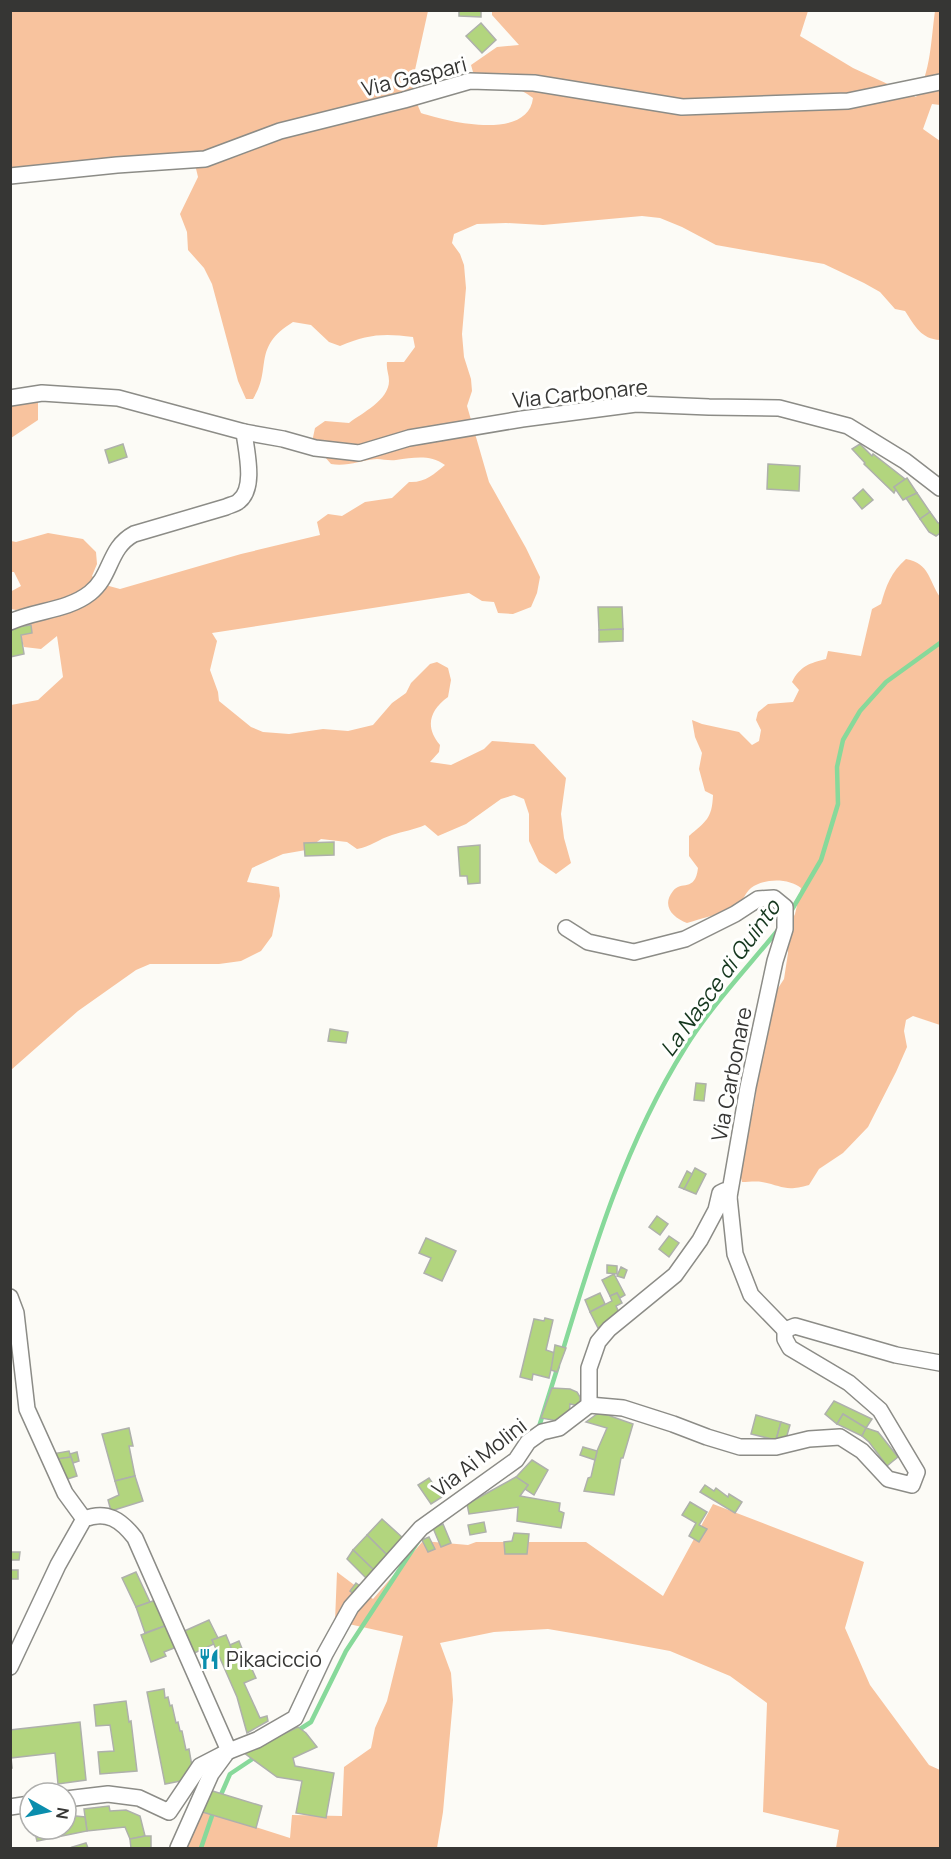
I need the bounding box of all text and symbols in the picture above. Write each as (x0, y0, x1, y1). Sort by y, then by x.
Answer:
street label: Via Gaspari (359, 49, 469, 103)
street label: Via Carbonare (511, 372, 649, 414)
water label: La Nasce di Quinto (653, 892, 788, 1062)
street label: Via Carbonare (704, 1005, 758, 1143)
street label: Via Ai Molini (426, 1411, 532, 1503)
place label: Pikaciccio (226, 1645, 322, 1673)
restaurant icon: Pikaciccio (197, 1647, 221, 1671)
north arrow (18, 1781, 78, 1841)
text: N (51, 1806, 75, 1821)

